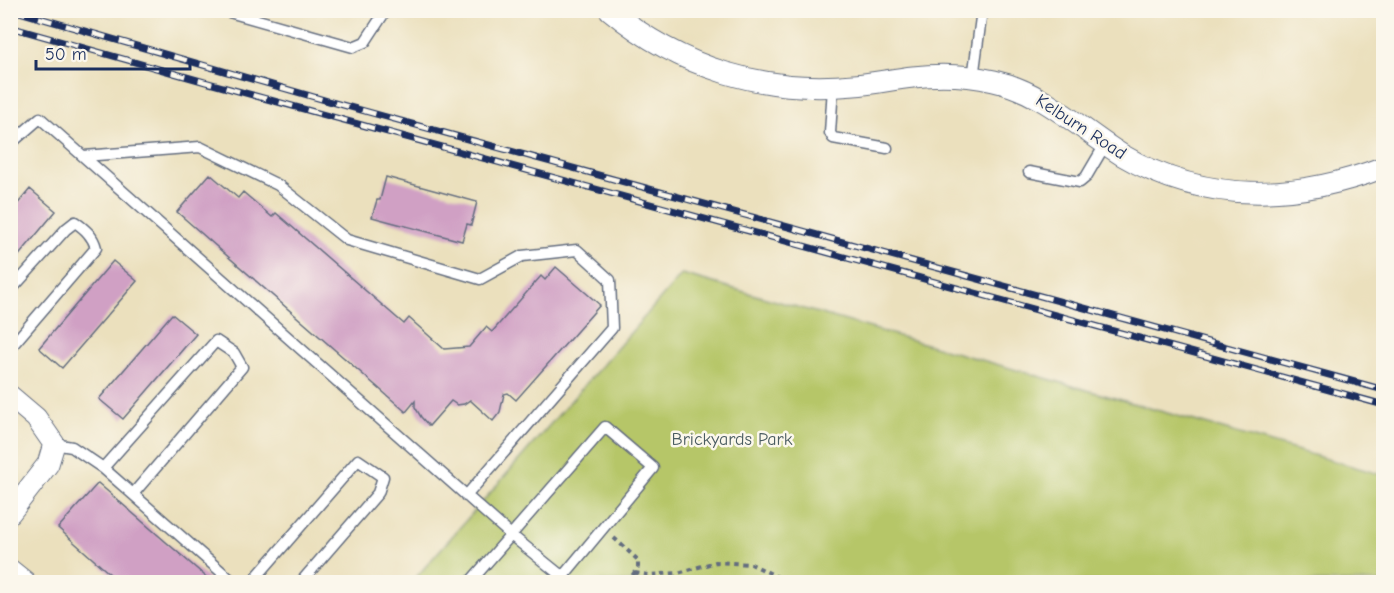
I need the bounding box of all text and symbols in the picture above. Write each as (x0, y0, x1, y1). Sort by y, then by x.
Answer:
scale bar (36, 33, 190, 71)
text: 50 m (45, 44, 87, 65)
street label: Kelburn Road (1032, 90, 1130, 164)
park label: Brickyards Park (672, 429, 793, 450)

